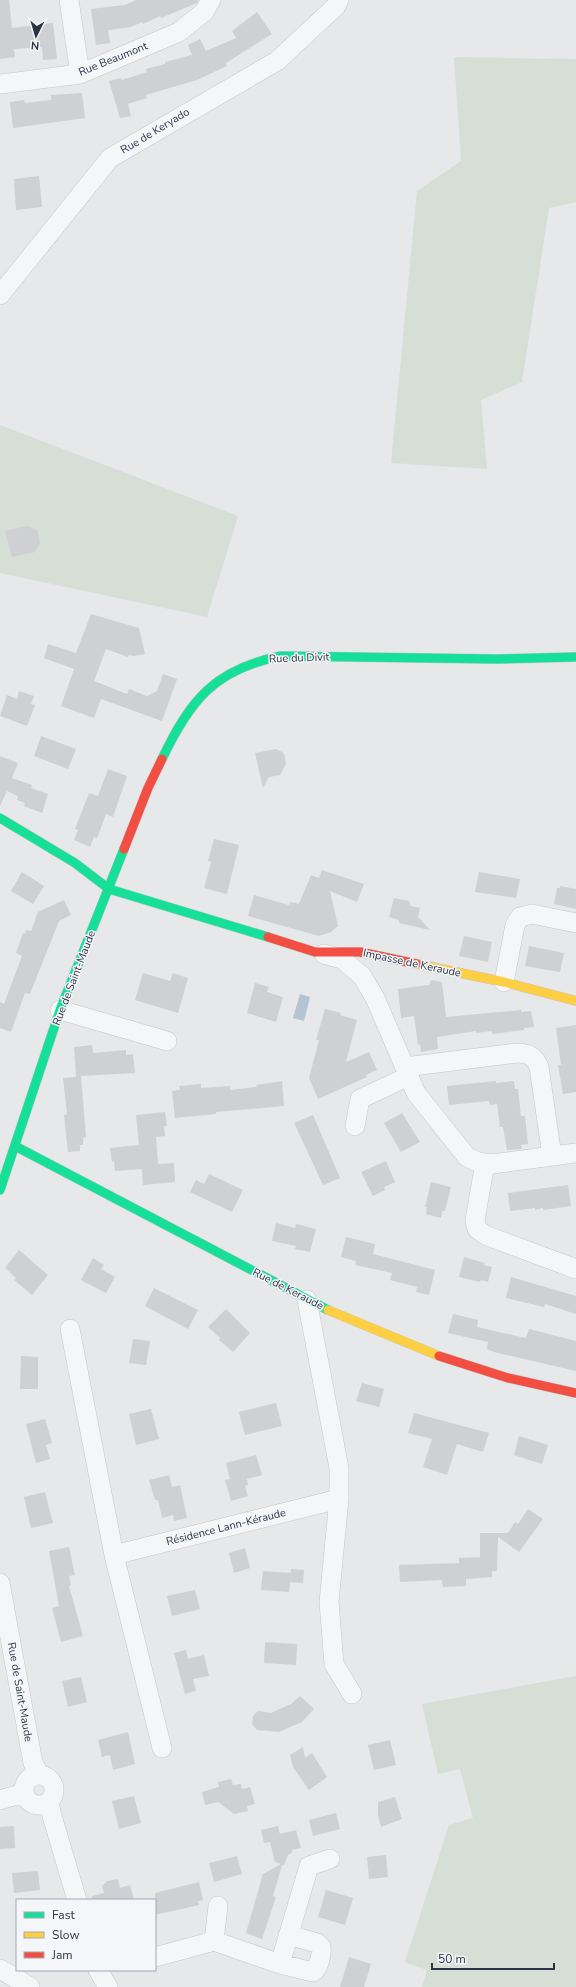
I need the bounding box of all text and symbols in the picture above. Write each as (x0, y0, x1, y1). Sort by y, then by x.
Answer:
north arrow (16, 16, 56, 56)
text: N (30, 38, 40, 53)
street label: Rue Beaumont (76, 38, 150, 80)
street label: Rue de Keryado (118, 104, 192, 158)
street label: Rue du Divit (269, 649, 330, 667)
street label: Rue de Saint-Maude (49, 928, 99, 1028)
street label: Impasse de Keraude (362, 945, 462, 981)
street label: Rue de Keraude (250, 1265, 326, 1313)
street label: Résidence Lann-Kéraude (165, 1505, 288, 1549)
street label: Rue de Saint-Maude (4, 1641, 36, 1743)
legend (16, 1899, 156, 1971)
text: Fast (52, 1907, 75, 1923)
text: Slow (52, 1927, 80, 1943)
scale bar (432, 1945, 554, 1971)
text: Jam (51, 1947, 73, 1963)
text: 50 m (438, 1951, 466, 1967)

